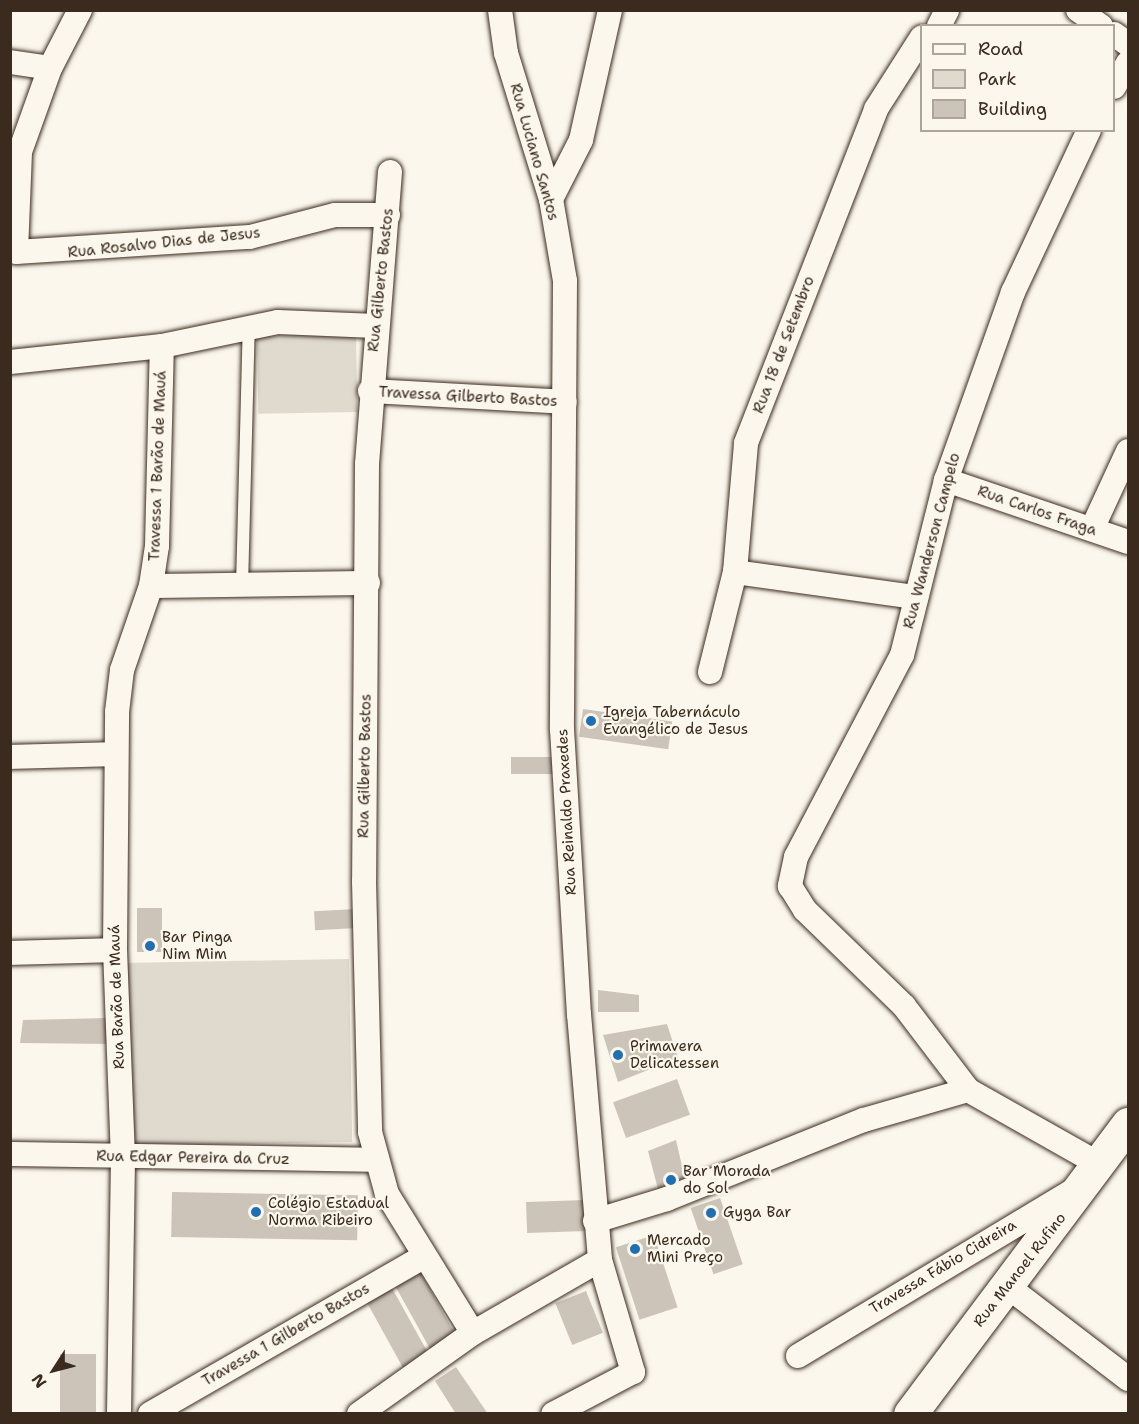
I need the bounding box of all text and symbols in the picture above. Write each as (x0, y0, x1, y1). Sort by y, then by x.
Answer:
legend (920, 24, 1115, 132)
text: Road (978, 37, 1023, 61)
text: Park (978, 67, 1017, 91)
street label: Rua Luciano Santos (506, 81, 562, 223)
text: Building (978, 97, 1047, 121)
street label: Rua Gilberto Bastos (364, 207, 398, 353)
street label: Rua Rosalvo Dias de Jesus (67, 224, 261, 262)
street label: Rua 18 de Setembro (750, 274, 818, 416)
street label: Travessa 1 Barão de Mauá (146, 370, 170, 562)
street label: Travessa Gilberto Bastos (378, 383, 558, 411)
street label: Rua Wanderson Campelo (900, 451, 964, 631)
street label: Rua Carlos Fraga (975, 482, 1099, 540)
street label: Rua Gilberto Bastos (355, 694, 375, 838)
place label: Igreja Tabernáculo Evangélico de Jesus (603, 703, 748, 738)
marker: Igreja Tabernáculo Evangélico de Jesus (584, 714, 598, 728)
street label: Rua Reinaldo Praxedes (554, 728, 580, 896)
street label: Rua Barão de Mauá (105, 924, 129, 1070)
place label: Bar Pinga Nim Mim (162, 928, 232, 963)
marker: Bar Pinga Nim Mim (143, 939, 157, 953)
place label: Primavera Delicatessen (630, 1037, 719, 1072)
marker: Primavera Delicatessen (611, 1048, 625, 1062)
street label: Rua Edgar Pereira da Cruz (96, 1147, 290, 1169)
place label: Bar Morada do Sol (683, 1162, 770, 1197)
marker: Bar Morada do Sol (664, 1173, 678, 1187)
place label: Colégio Estadual Norma Ribeiro (268, 1194, 389, 1229)
place label: Gyga Bar (723, 1204, 791, 1222)
marker: Colégio Estadual Norma Ribeiro (249, 1205, 263, 1219)
marker: Gyga Bar (704, 1206, 718, 1220)
street label: Rua Manoel Rufino (970, 1209, 1070, 1331)
street label: Travessa Fábio Cidreira (866, 1216, 1020, 1318)
place label: Mercado Mini Preço (647, 1231, 723, 1266)
marker: Mercado Mini Preço (628, 1242, 642, 1256)
street label: Travessa 1 Gilberto Bastos (199, 1280, 373, 1390)
north arrow (24, 1340, 84, 1400)
text: N (27, 1370, 51, 1392)

